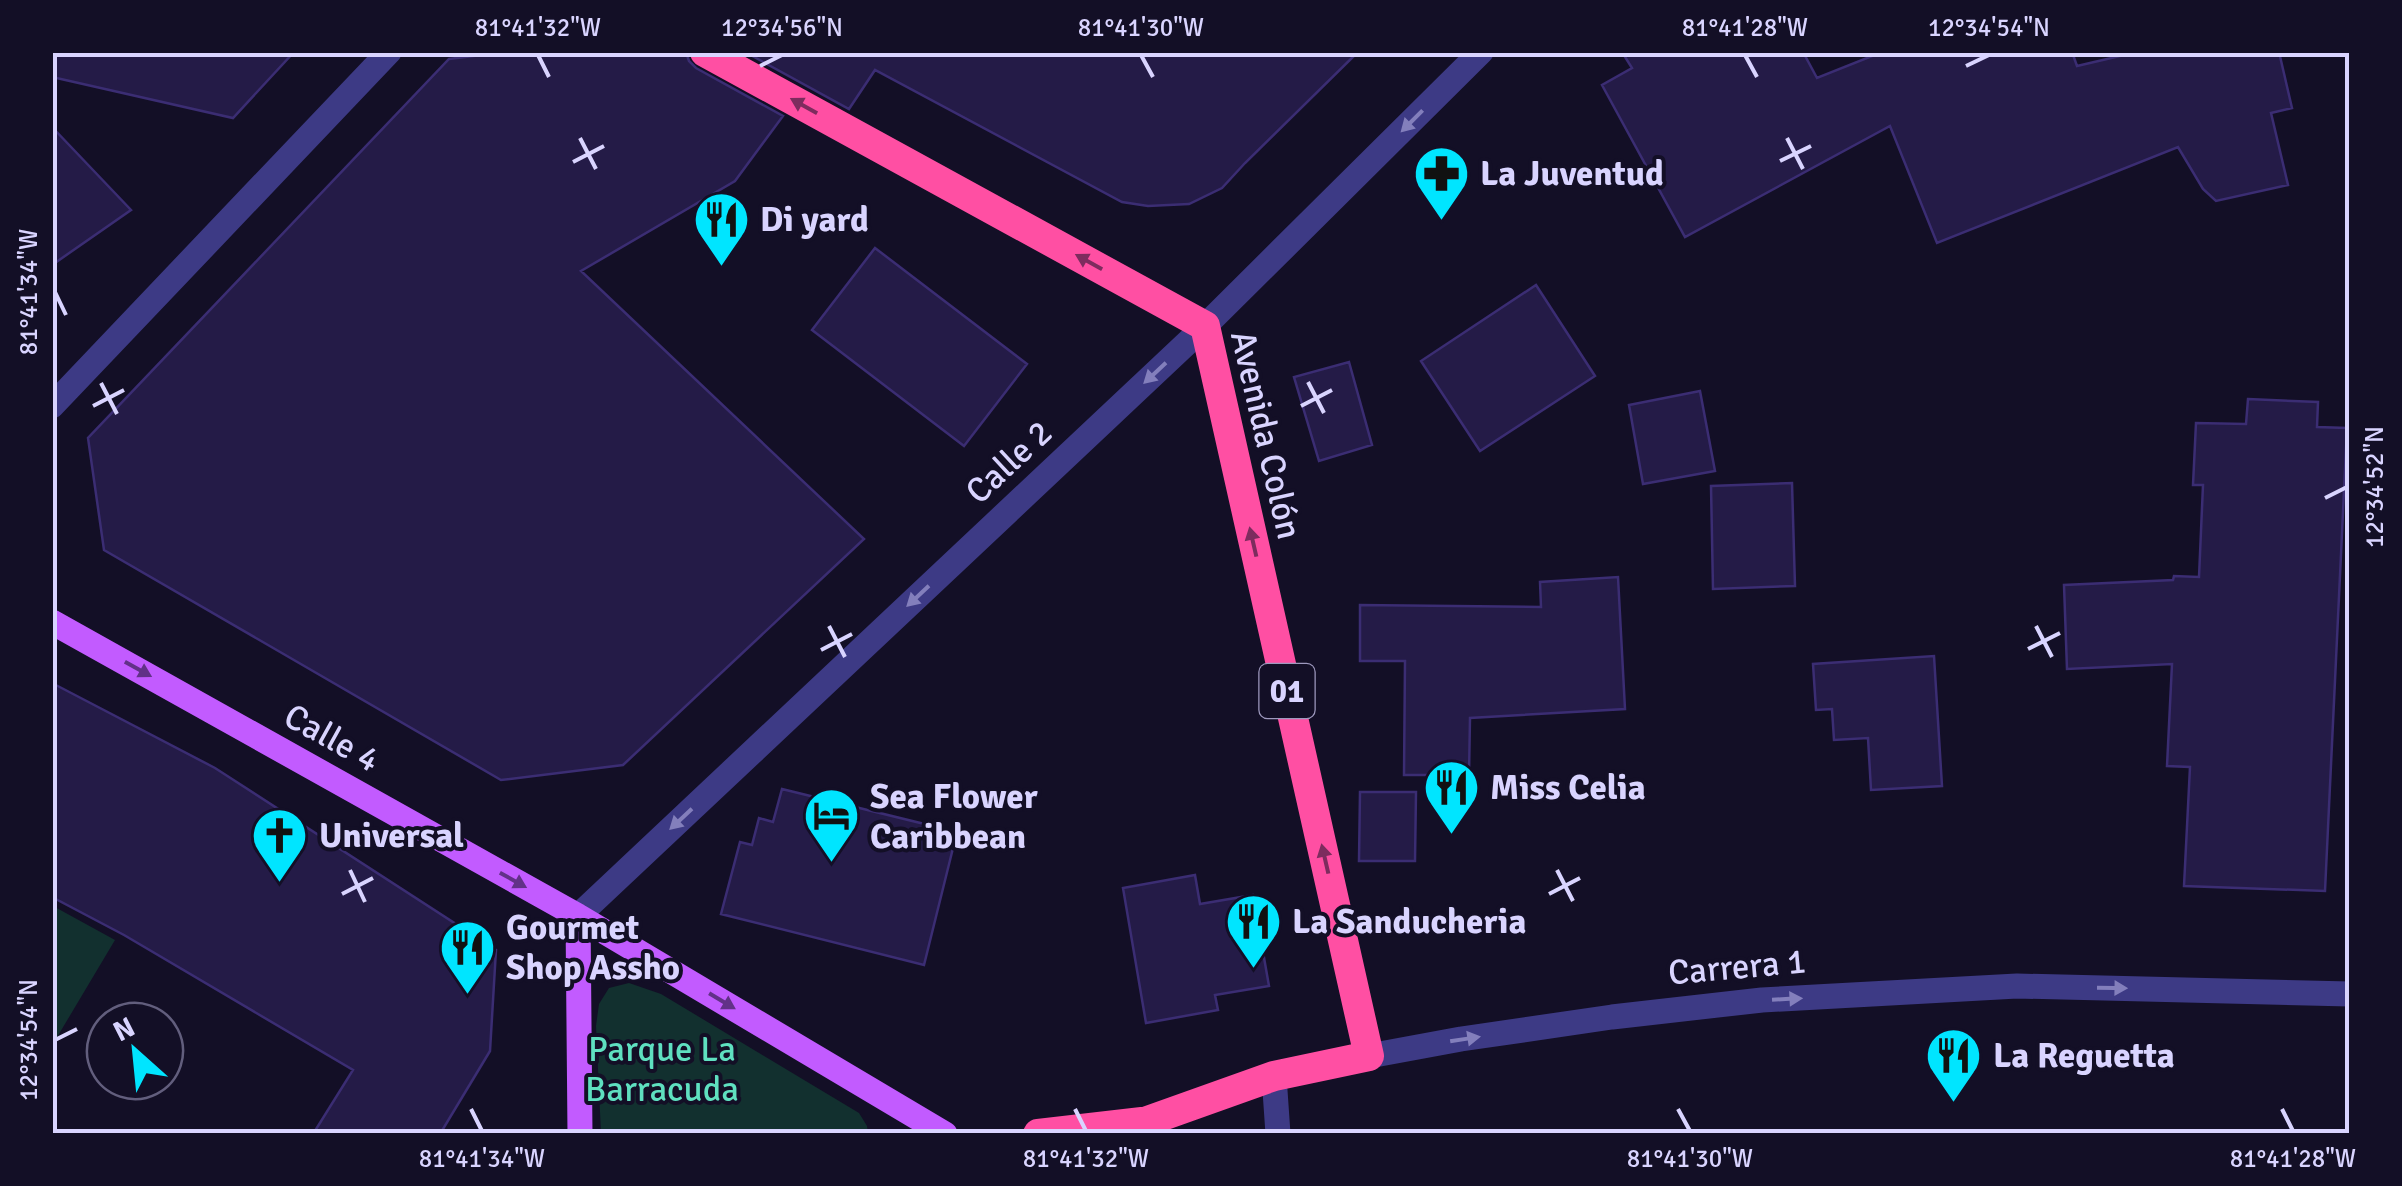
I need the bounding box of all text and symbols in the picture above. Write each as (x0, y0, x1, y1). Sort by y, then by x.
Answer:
text: 81°41'32"W (475, 12, 601, 43)
text: 12°34'56"N (721, 12, 843, 43)
text: 81°41'30"W (1078, 12, 1204, 43)
text: 81°41'28"W (1682, 12, 1808, 43)
text: 12°34'54"N (1928, 12, 2050, 43)
one-way arrow (789, 98, 818, 115)
one-way arrow (1400, 109, 1424, 132)
pharmacy icon: La Juventud (1411, 143, 1471, 222)
place label: La Juventud (1480, 152, 1664, 195)
restaurant icon: Di yard (691, 189, 751, 268)
place label: Di yard (760, 198, 869, 241)
text: 81°41'34"W (13, 229, 44, 355)
one-way arrow (1074, 254, 1103, 271)
street label: Avenida Colón (1221, 327, 1311, 543)
one-way arrow (1143, 361, 1167, 384)
street label: Calle 2 (957, 411, 1061, 513)
text: 12°34'52"N (2359, 426, 2390, 548)
one-way arrow (1245, 526, 1261, 557)
one-way arrow (906, 584, 930, 607)
one-way arrow (123, 661, 152, 678)
road number: 01 (1260, 664, 1314, 718)
street label: Calle 4 (277, 694, 387, 782)
restaurant icon: Miss Celia (1421, 757, 1481, 836)
place label: Miss Celia (1490, 766, 1646, 809)
place label: Sea Flower Caribbean (870, 775, 1038, 858)
hotel icon: Sea Flower Caribbean (801, 786, 861, 865)
church icon: Universal (250, 805, 310, 884)
one-way arrow (670, 807, 694, 830)
place label: Universal (319, 814, 464, 857)
one-way arrow (1316, 843, 1332, 874)
one-way arrow (498, 871, 527, 888)
restaurant icon: La Sanducheria (1223, 891, 1283, 970)
place label: La Sanducheria (1292, 900, 1526, 943)
place label: Gourmet Shop Assho (506, 906, 680, 989)
restaurant icon: Gourmet Shop Assho (437, 917, 497, 996)
street label: Carrera 1 (1666, 940, 1808, 994)
text: 12°34'54"N (13, 979, 44, 1101)
one-way arrow (2096, 981, 2128, 997)
one-way arrow (1772, 991, 1804, 1007)
one-way arrow (708, 992, 736, 1010)
north arrow (85, 1001, 185, 1101)
text: N (108, 1010, 141, 1049)
restaurant icon: La Reguetta (1924, 1025, 1984, 1104)
park label: Parque La Barracuda (585, 1028, 739, 1111)
one-way arrow (1449, 1031, 1481, 1046)
place label: La Reguetta (1993, 1034, 2175, 1077)
text: 81°41'34"W (419, 1143, 545, 1174)
text: 81°41'32"W (1023, 1143, 1149, 1174)
text: 81°41'30"W (1627, 1143, 1753, 1174)
text: 81°41'28"W (2230, 1143, 2356, 1174)

